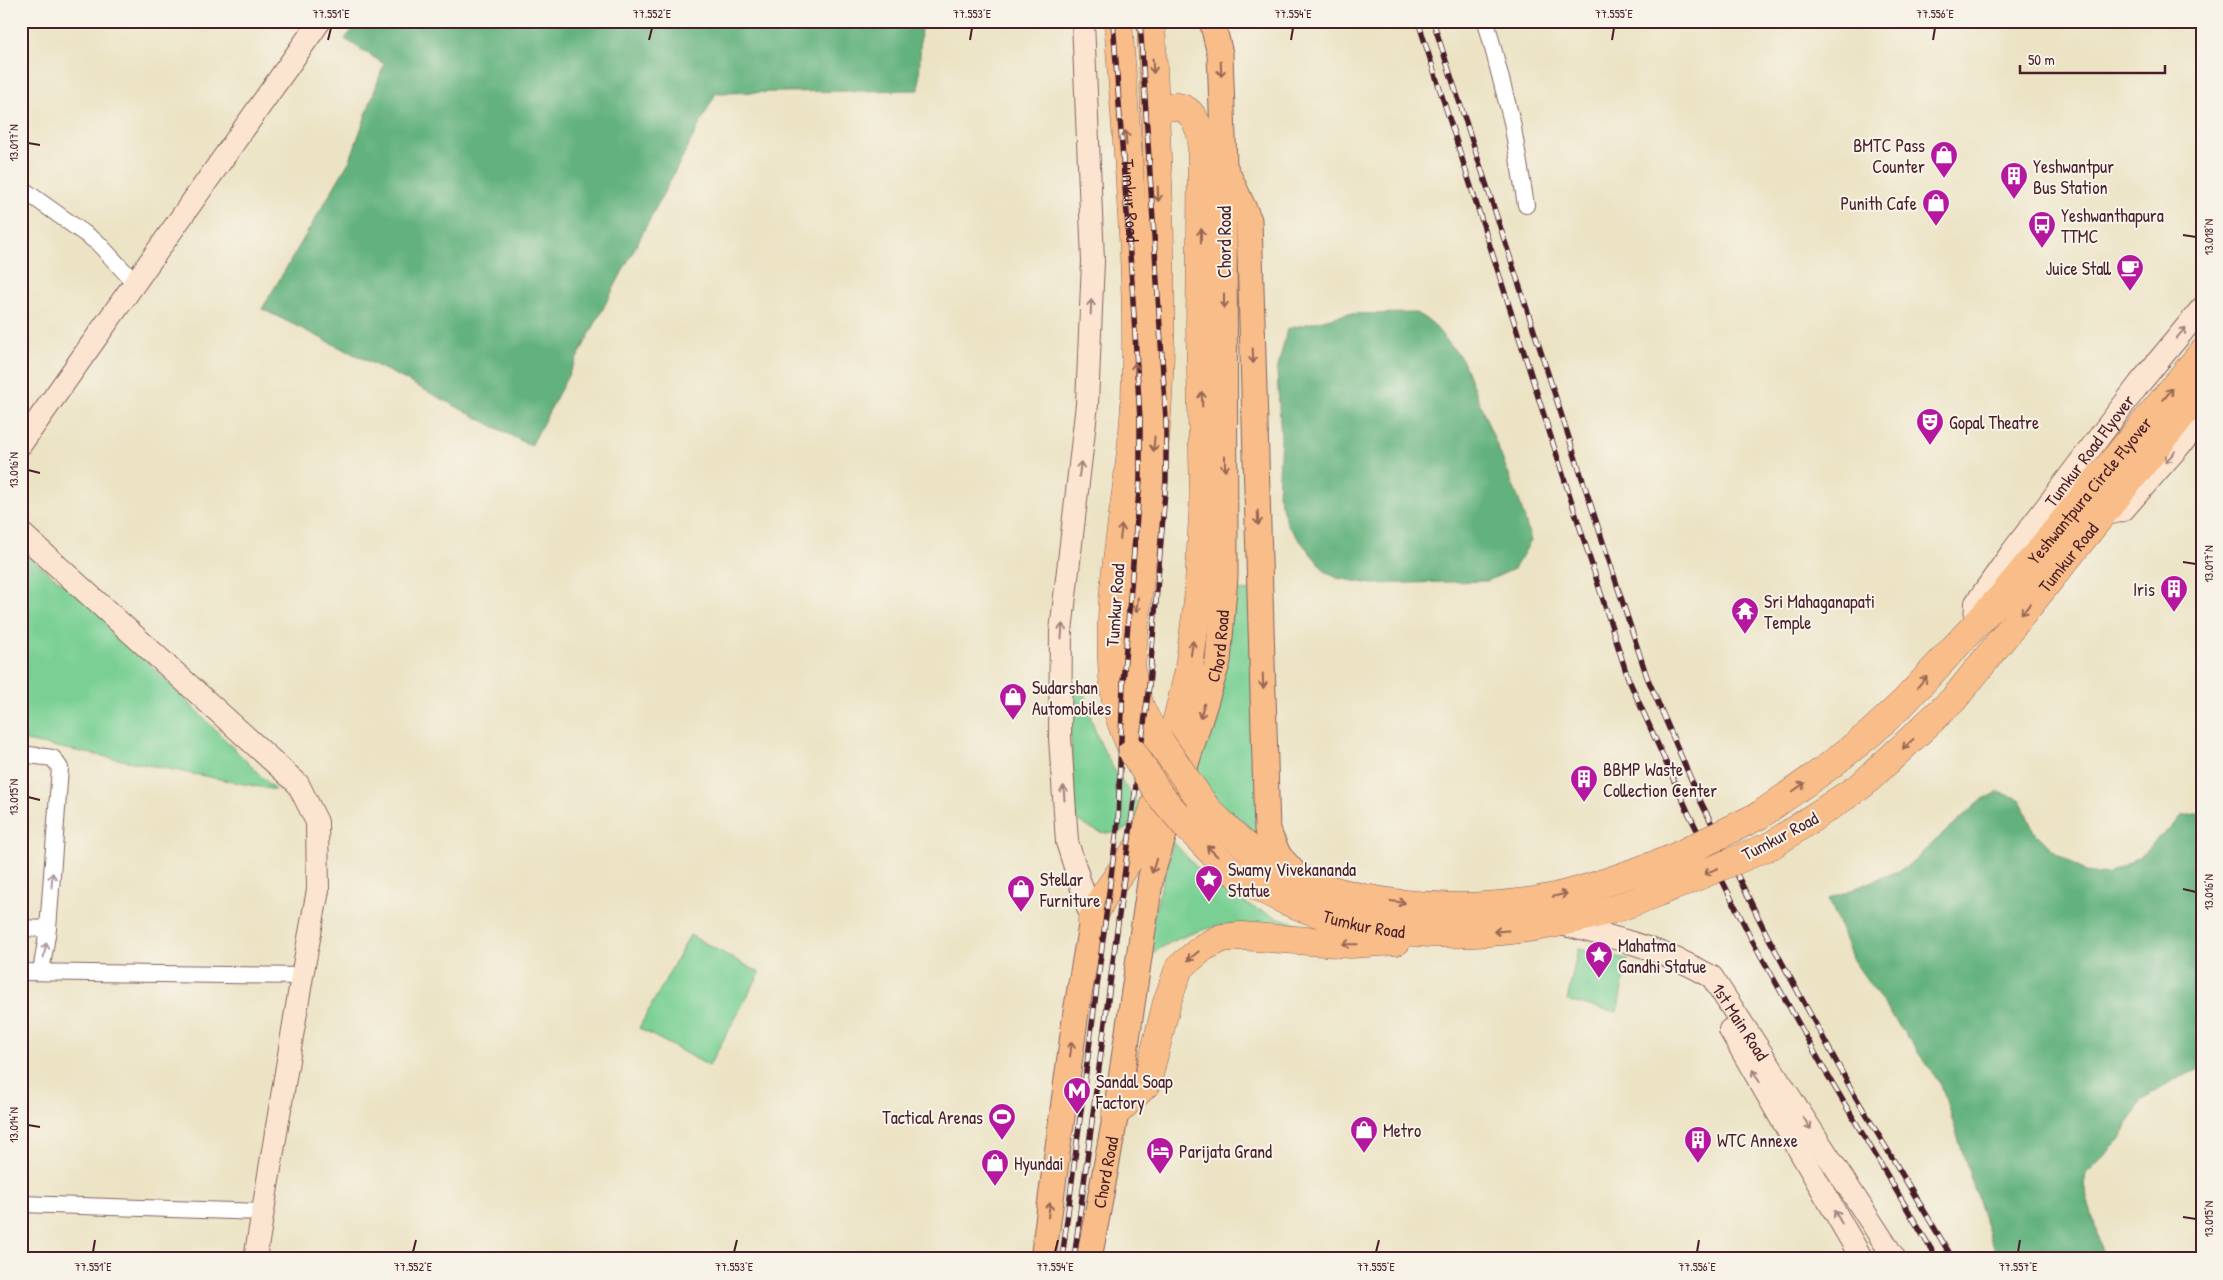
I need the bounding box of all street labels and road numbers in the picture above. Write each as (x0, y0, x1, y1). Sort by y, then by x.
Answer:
street label: Tumkur Road (1116, 158, 1146, 243)
street label: Chord Road (1212, 206, 1237, 278)
street label: Tumkur Road Flyover (2038, 389, 2140, 512)
street label: Yeshwantpura Circle Flyover (2021, 411, 2158, 569)
street label: Tumkur Road (2032, 517, 2104, 597)
street label: Tumkur Road (1100, 563, 1130, 647)
street label: Chord Road (1200, 609, 1235, 685)
street label: Tumkur Road (1737, 805, 1823, 867)
street label: Tumkur Road (1320, 903, 1406, 944)
street label: 1st Main Road (1707, 978, 1775, 1065)
street label: Chord Road (1086, 1135, 1124, 1210)

